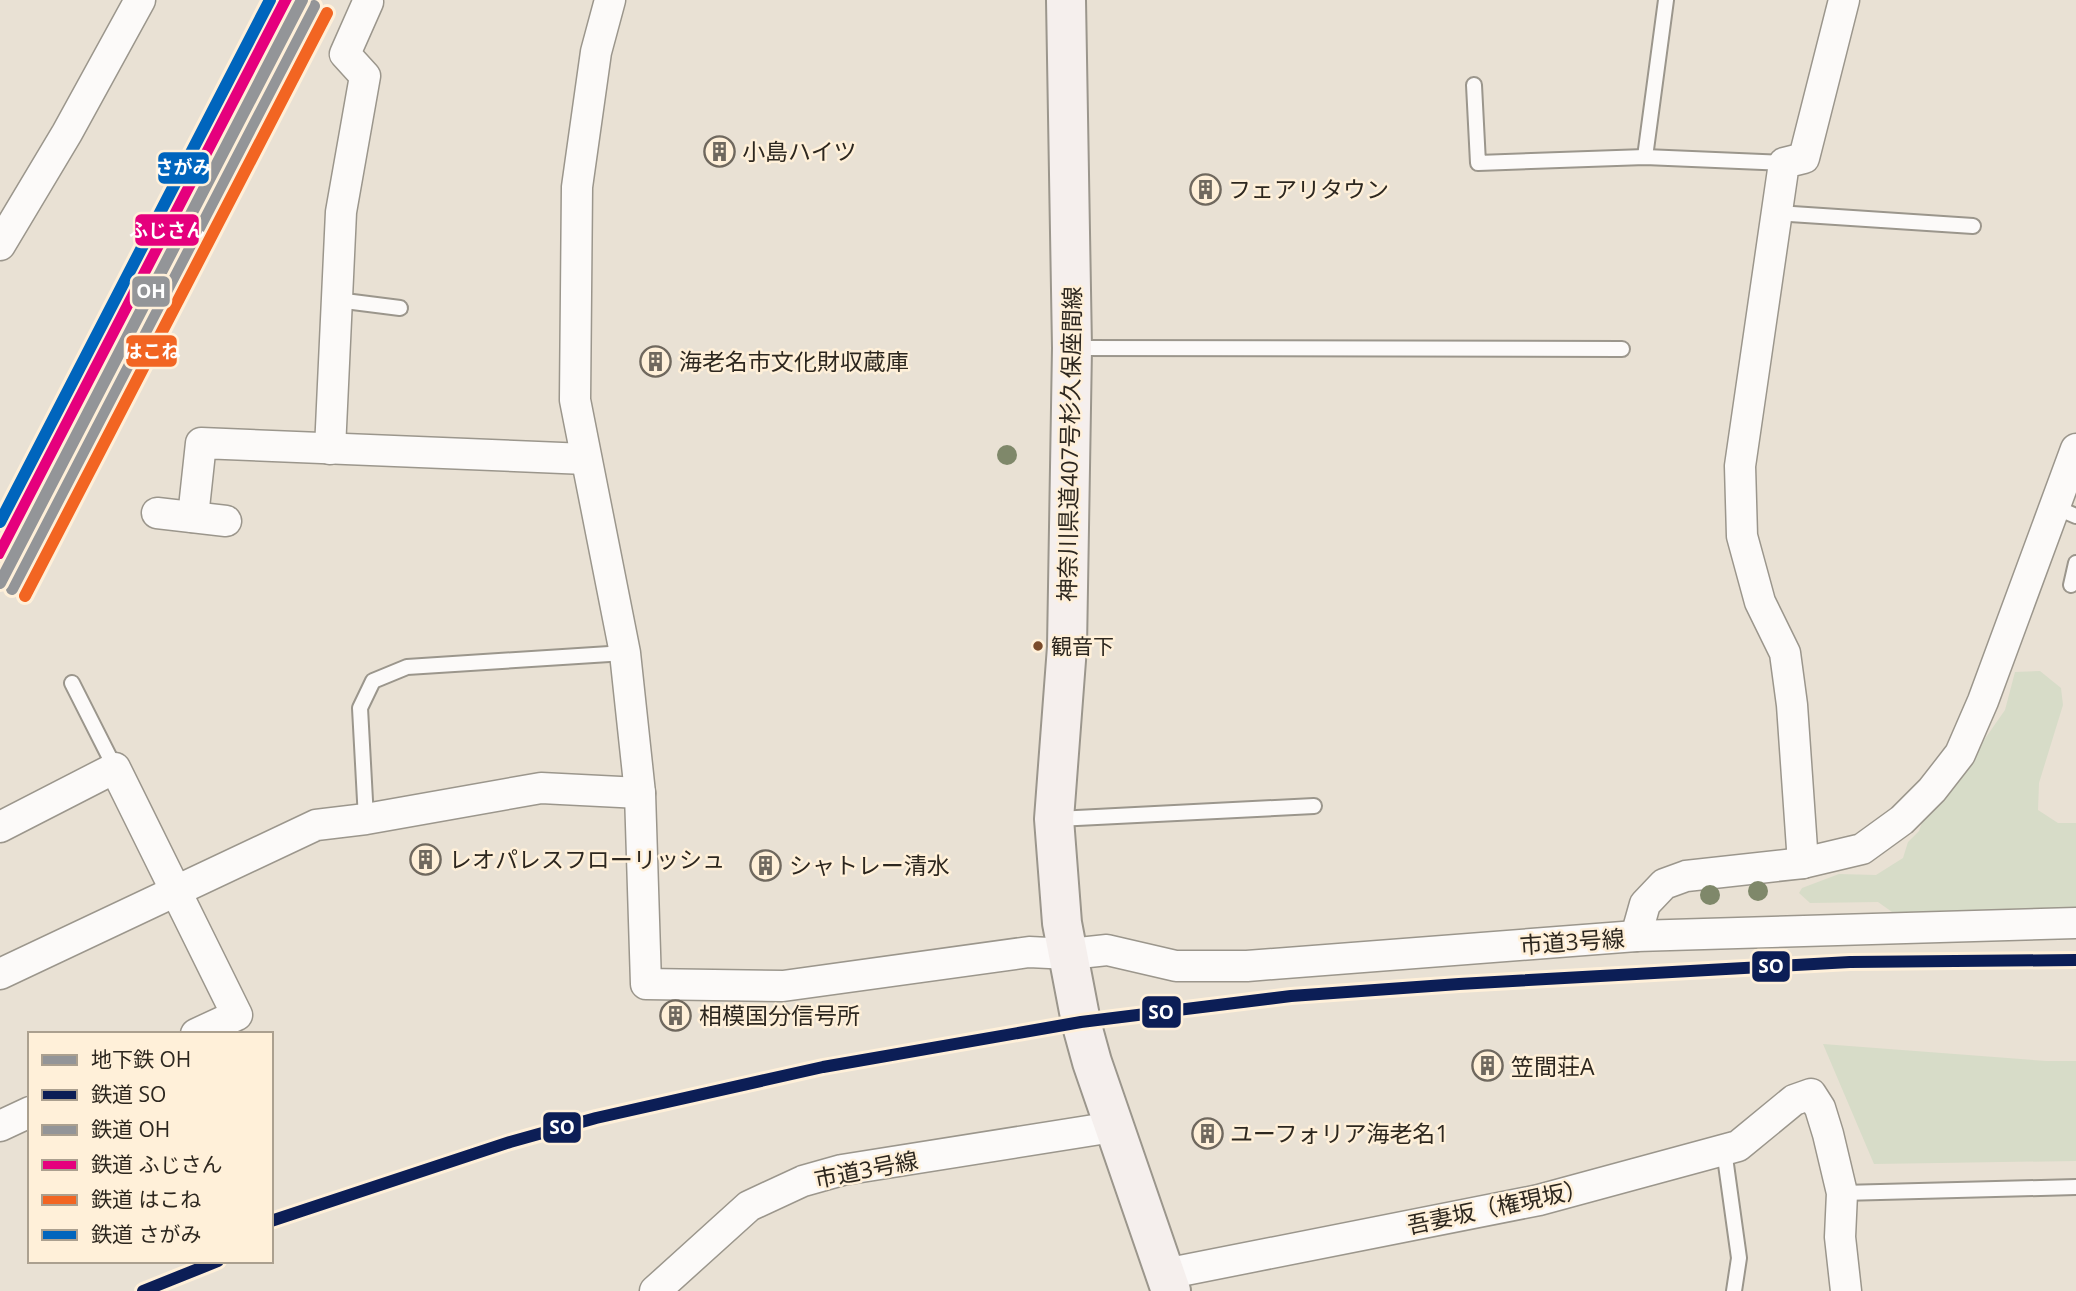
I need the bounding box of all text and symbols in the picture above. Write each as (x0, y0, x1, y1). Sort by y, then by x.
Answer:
building icon: 小島ハイツ (702, 134, 736, 168)
place label: 小島ハイツ (742, 135, 857, 167)
line badge: さがみ (157, 151, 210, 185)
text: さがみ (154, 154, 212, 180)
building icon: フェアリタウン (1188, 172, 1222, 206)
place label: フェアリタウン (1228, 173, 1389, 205)
line badge: ふじさん (134, 213, 200, 247)
text: ふじさん (129, 217, 205, 243)
line badge: OH (131, 275, 171, 308)
text: OH (136, 278, 166, 304)
street label: 神奈川県道407号杉久保座間線 (1050, 286, 1088, 602)
line badge: はこね (125, 334, 178, 368)
text: はこね (123, 338, 181, 364)
building icon: 海老名市文化財収蔵庫 (639, 344, 673, 378)
place label: 海老名市文化財収蔵庫 (679, 345, 909, 377)
place label: 観音下 (1051, 632, 1114, 660)
marker: 観音下 (1031, 639, 1045, 653)
building icon: レオパレスフローリッシュ (409, 842, 443, 876)
place label: レオパレスフローリッシュ (449, 843, 725, 875)
building icon: シャトレー清水 (749, 848, 783, 882)
place label: シャトレー清水 (789, 849, 950, 881)
street label: 市道3号線 (1518, 921, 1626, 961)
line badge: SO (1751, 950, 1791, 983)
text: SO (1758, 953, 1784, 979)
line badge: SO (1141, 995, 1182, 1029)
building icon: 相模国分信号所 (659, 998, 693, 1032)
place label: 相模国分信号所 (699, 999, 860, 1031)
text: SO (1148, 999, 1174, 1025)
legend (28, 1032, 273, 1263)
text: 地下鉄 OH (91, 1045, 191, 1073)
building icon: 笠間荘A (1471, 1049, 1505, 1083)
place label: 笠間荘A (1511, 1050, 1595, 1082)
text: 鉄道 SO (91, 1080, 166, 1108)
line badge: SO (542, 1111, 582, 1144)
text: SO (549, 1114, 575, 1140)
text: 鉄道 OH (91, 1115, 170, 1143)
building icon: ユーフォリア海老名1 (1190, 1116, 1224, 1150)
place label: ユーフォリア海老名1 (1230, 1117, 1449, 1149)
street label: 市道3号線 (811, 1143, 921, 1195)
text: 鉄道 ふじさん (91, 1150, 222, 1178)
street label: 吾妻坂（権現坂） (1404, 1171, 1590, 1241)
text: 鉄道 はこね (91, 1185, 201, 1213)
text: 鉄道 さがみ (91, 1220, 201, 1248)

